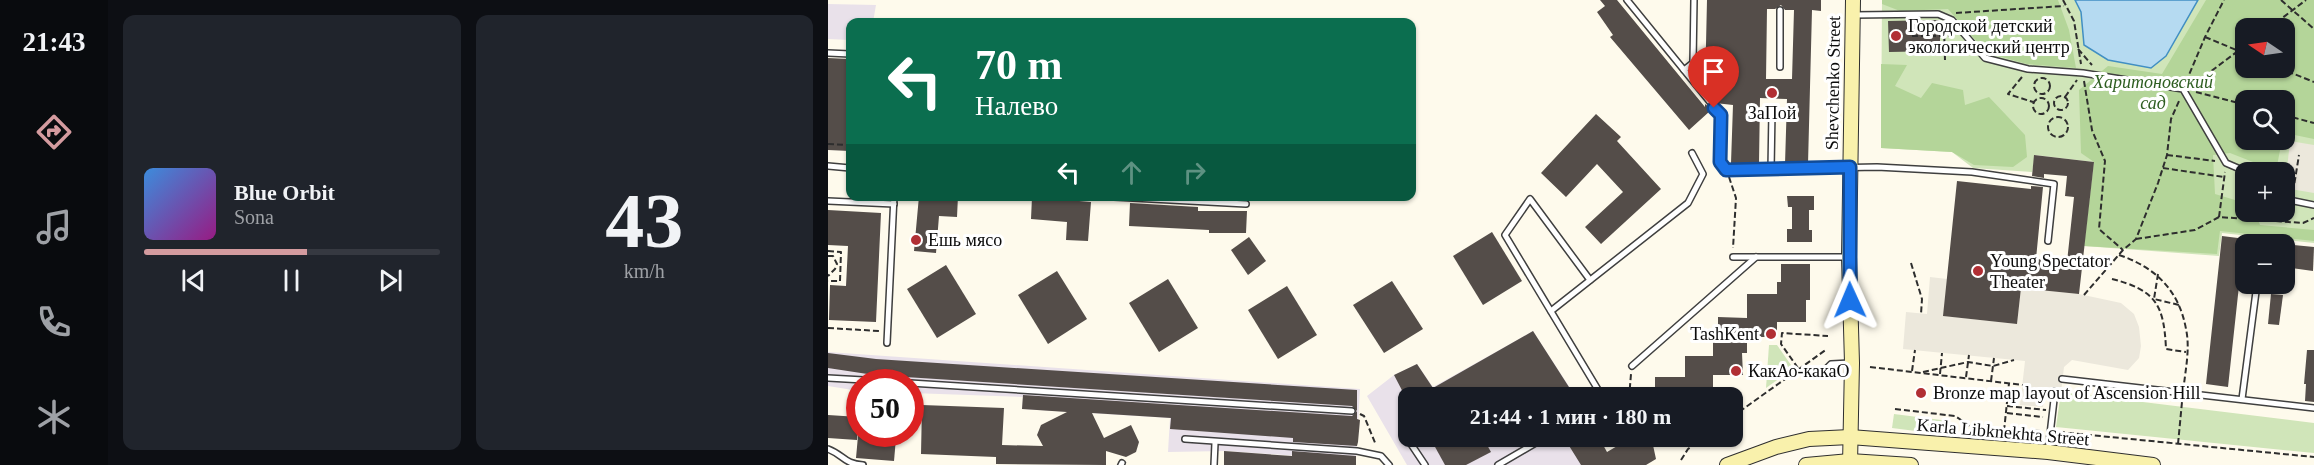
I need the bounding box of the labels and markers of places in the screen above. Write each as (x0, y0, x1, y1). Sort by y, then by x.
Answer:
place label: Городской детский экологический центр (1908, 16, 2070, 57)
marker: Городской детский экологический центр (1889, 29, 1903, 43)
pin (1688, 46, 1739, 108)
marker: ЗаПой (1765, 86, 1779, 100)
place label: ЗаПой (1748, 103, 1797, 123)
place label: Ешь мясо (928, 230, 1002, 250)
marker: Ешь мясо (909, 233, 923, 247)
place label: Young Spectator Theater (1990, 251, 2110, 292)
marker: Young Spectator Theater (1971, 264, 1985, 278)
place label: TashKent (1690, 324, 1759, 344)
marker: TashKent (1764, 327, 1778, 341)
place label: КакАо-какаО (1748, 361, 1850, 381)
marker: КакАо-какаО (1729, 364, 1743, 378)
place label: Bronze map layout of Ascension Hill (1933, 383, 2200, 403)
marker: Bronze map layout of Ascension Hill (1914, 386, 1928, 400)

